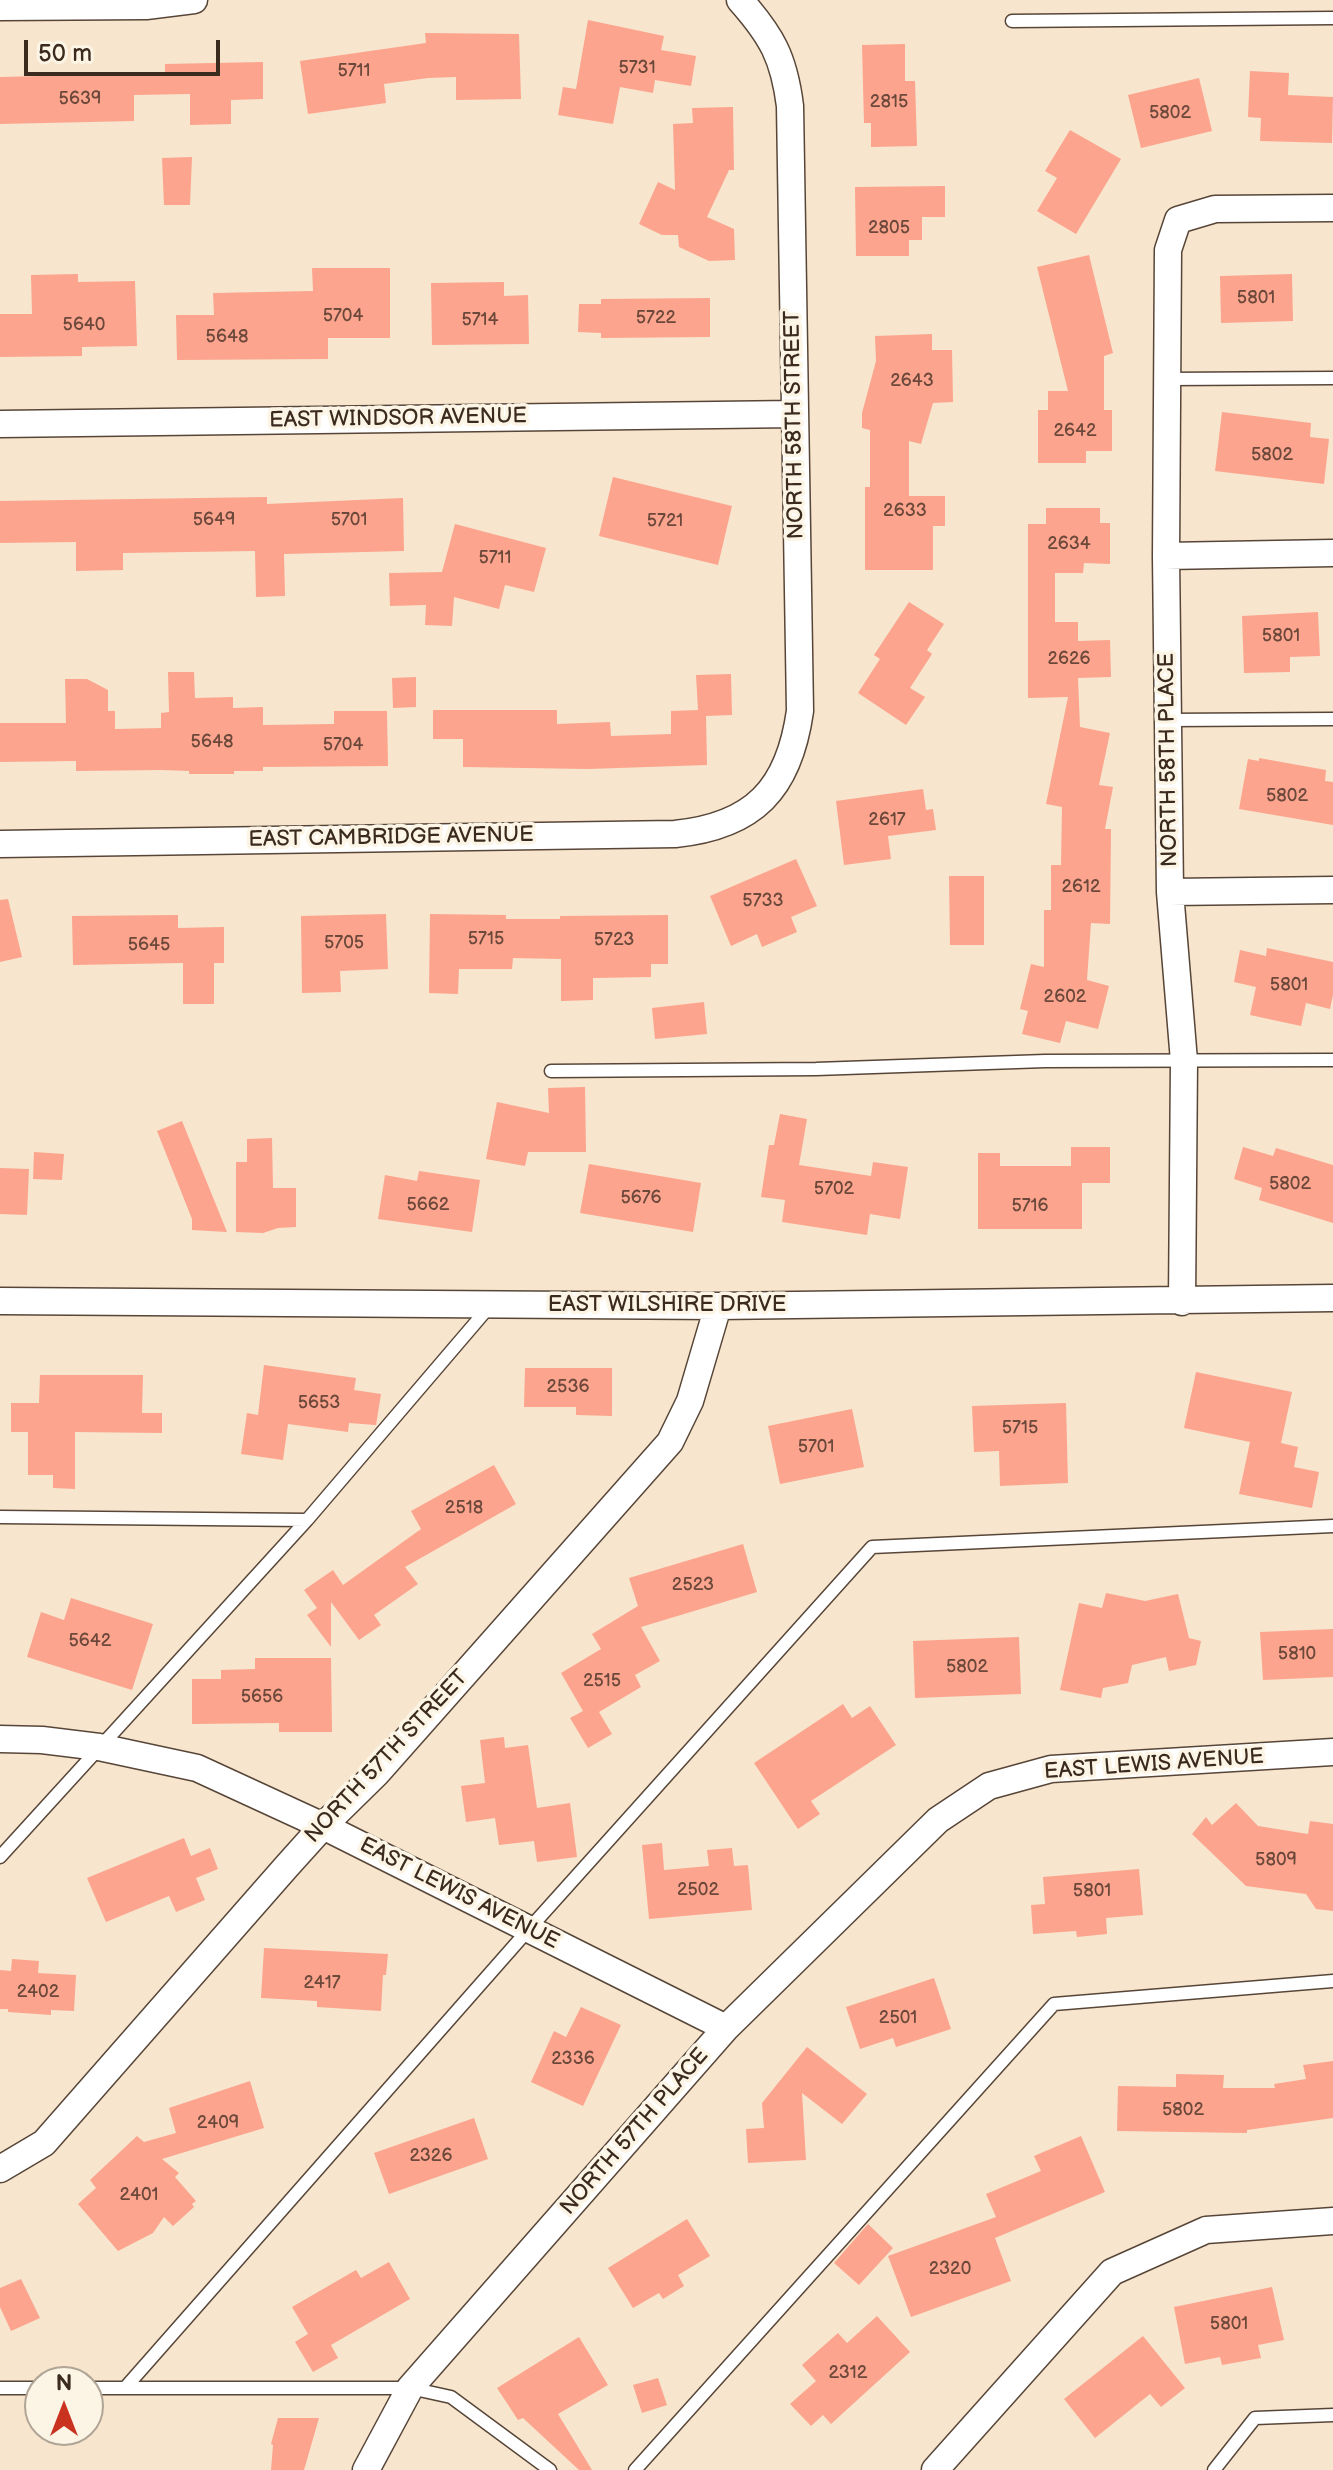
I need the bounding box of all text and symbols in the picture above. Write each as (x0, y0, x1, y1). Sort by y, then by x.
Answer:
scale bar (28, 24, 224, 74)
text: 50 m (38, 39, 92, 68)
house number: 5731 (618, 57, 656, 79)
house number: 5711 (337, 60, 371, 82)
house number: 5639 (59, 88, 101, 110)
house number: 2815 (870, 91, 908, 113)
house number: 5802 (1149, 102, 1191, 124)
house number: 2805 (868, 217, 910, 239)
house number: 5801 (1237, 287, 1275, 309)
house number: 5704 (323, 305, 363, 327)
house number: 5722 (636, 307, 676, 329)
house number: 5714 (461, 309, 499, 331)
street label: NORTH 58TH STREET (780, 310, 810, 540)
house number: 5640 (63, 314, 105, 336)
house number: 5648 (206, 326, 248, 348)
house number: 2643 (890, 370, 934, 392)
street label: EAST WINDSOR AVENUE (269, 404, 527, 434)
house number: 2642 (1053, 420, 1097, 442)
house number: 5802 (1251, 444, 1293, 466)
house number: 2633 (883, 500, 927, 522)
house number: 5649 (193, 509, 235, 531)
house number: 5701 (331, 509, 367, 531)
house number: 5721 (647, 510, 683, 532)
house number: 2634 (1047, 533, 1091, 555)
house number: 5711 (478, 547, 512, 569)
house number: 5801 (1262, 625, 1300, 647)
house number: 2626 (1047, 648, 1091, 670)
street label: NORTH 58TH PLACE (1154, 653, 1184, 867)
house number: 5648 (191, 731, 233, 753)
house number: 5704 (323, 734, 363, 756)
house number: 5802 (1266, 785, 1308, 807)
house number: 2617 (868, 809, 906, 831)
street label: EAST CAMBRIDGE AVENUE (248, 822, 534, 854)
house number: 2612 (1061, 876, 1101, 898)
house number: 5733 (742, 890, 784, 912)
house number: 5715 (468, 928, 504, 950)
house number: 5723 (594, 929, 634, 951)
house number: 5705 (324, 932, 364, 954)
house number: 5645 (128, 934, 170, 956)
house number: 5801 (1270, 974, 1308, 996)
house number: 2602 (1044, 986, 1086, 1008)
house number: 5802 (1269, 1173, 1311, 1195)
house number: 5702 (814, 1178, 854, 1200)
house number: 5676 (620, 1187, 662, 1209)
house number: 5662 (407, 1194, 449, 1216)
house number: 5716 (1011, 1195, 1049, 1217)
street label: EAST WILSHIRE DRIVE (548, 1292, 786, 1318)
house number: 2536 (546, 1376, 590, 1398)
house number: 5653 (298, 1392, 340, 1414)
house number: 5715 (1002, 1417, 1038, 1439)
house number: 5701 (798, 1436, 834, 1458)
house number: 2518 (445, 1497, 483, 1519)
house number: 2523 (672, 1574, 714, 1596)
house number: 5642 (69, 1630, 111, 1652)
house number: 5810 (1278, 1643, 1316, 1665)
house number: 5802 (946, 1656, 988, 1678)
street label: NORTH 57TH STREET (300, 1665, 474, 1849)
house number: 2515 (583, 1670, 621, 1692)
house number: 5656 (241, 1686, 283, 1708)
street label: EAST LEWIS AVENUE (1043, 1744, 1265, 1786)
street label: EAST LEWIS AVENUE (355, 1832, 563, 1956)
house number: 5809 (1255, 1849, 1297, 1871)
house number: 2502 (677, 1879, 719, 1901)
house number: 5801 (1073, 1880, 1111, 1902)
house number: 2417 (303, 1972, 341, 1994)
house number: 2402 (17, 1981, 59, 2003)
house number: 2501 (879, 2007, 917, 2029)
street label: NORTH 57TH PLACE (555, 2043, 715, 2221)
house number: 2336 (551, 2048, 595, 2070)
house number: 5802 (1162, 2099, 1204, 2121)
house number: 2409 (197, 2112, 239, 2134)
house number: 2326 (410, 2145, 452, 2167)
house number: 2401 (120, 2184, 158, 2206)
house number: 2320 (929, 2258, 971, 2280)
house number: 5801 (1210, 2313, 1248, 2335)
house number: 2312 (829, 2362, 867, 2384)
north arrow (24, 2366, 104, 2446)
text: N (56, 2370, 72, 2397)

